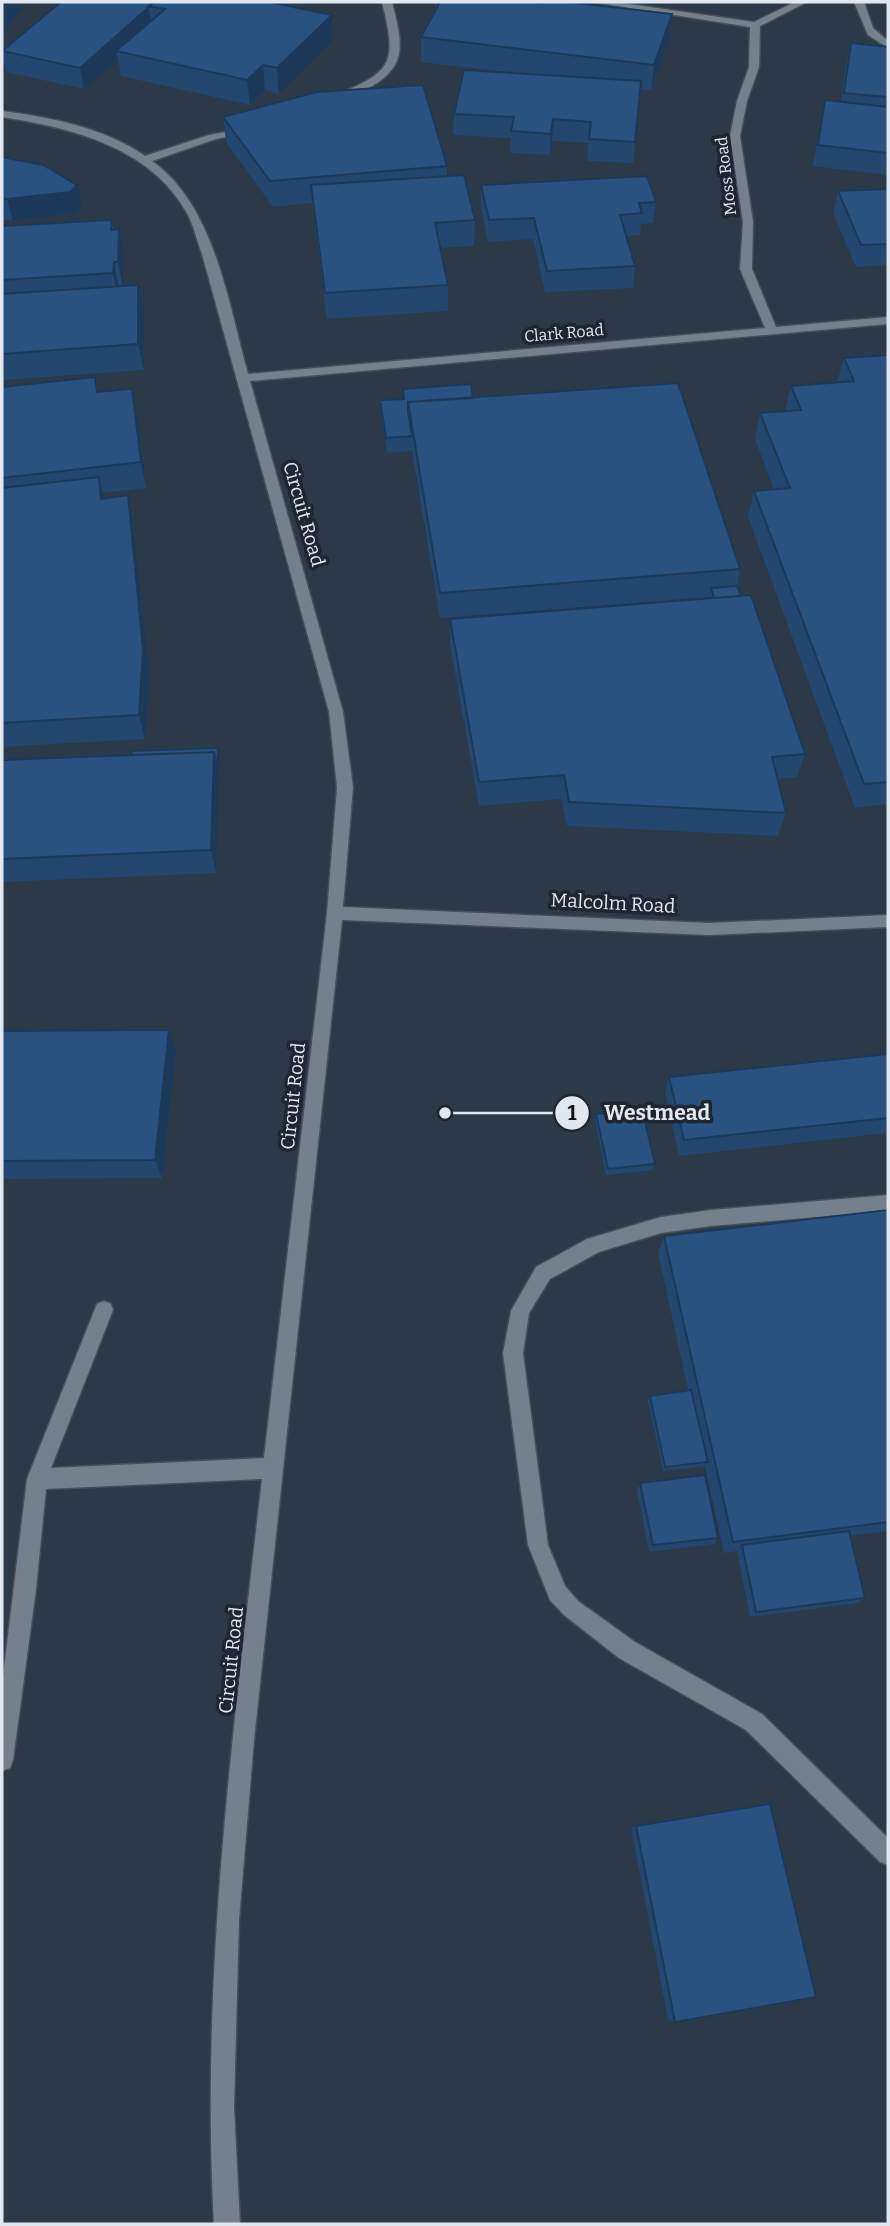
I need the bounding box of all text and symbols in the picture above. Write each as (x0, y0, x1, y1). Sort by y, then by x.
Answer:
street label: Moss Road (712, 135, 740, 217)
street label: Clark Road (523, 320, 605, 346)
street label: Circuit Road (278, 459, 330, 569)
street label: Malcolm Road (550, 888, 676, 918)
street label: Circuit Road (276, 1041, 310, 1151)
callout: Westmead (555, 1092, 724, 1134)
text: 1 (567, 1100, 577, 1126)
text: Westmead (604, 1100, 710, 1126)
street label: Circuit Road (214, 1605, 248, 1715)

